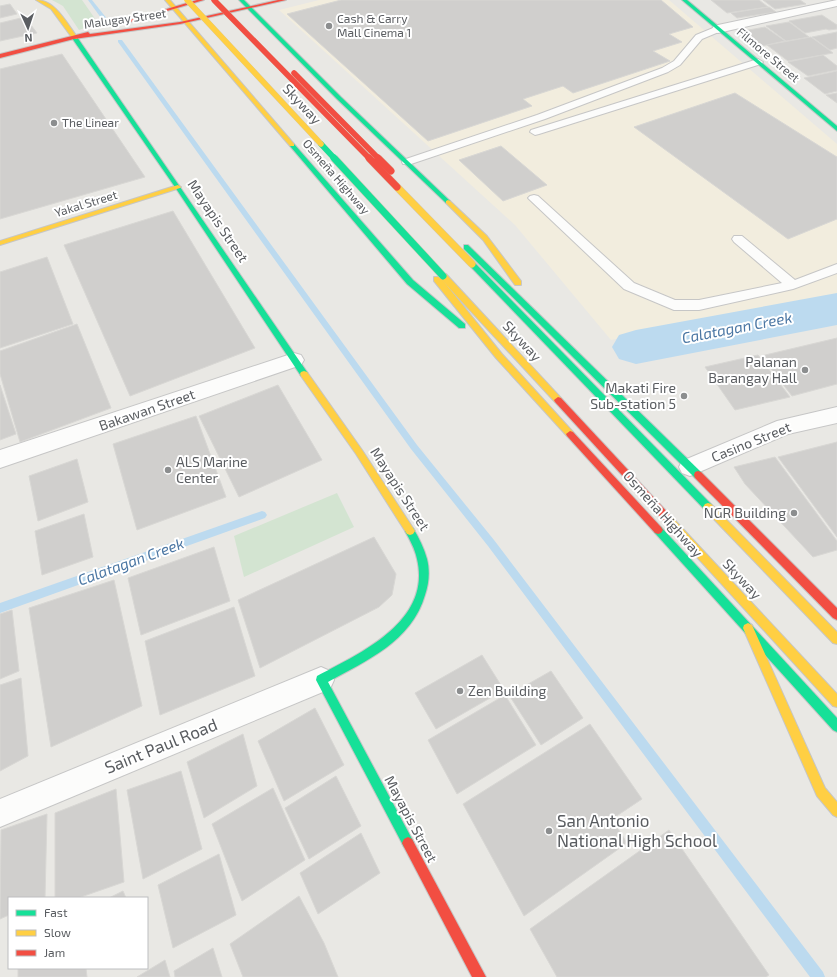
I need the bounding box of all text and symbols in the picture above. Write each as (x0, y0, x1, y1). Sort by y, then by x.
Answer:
street label: Malugay Street (83, 5, 167, 31)
north arrow (8, 8, 48, 48)
place label: Cash & Carry Mall Cinema 1 (337, 11, 411, 39)
marker: Cash & Carry Mall Cinema 1 (324, 21, 334, 31)
street label: Filmore Street (734, 24, 803, 85)
text: N (24, 32, 33, 45)
street label: Skyway (279, 80, 326, 128)
place label: The Linear (62, 115, 119, 129)
marker: The Linear (49, 118, 59, 128)
street label: Osmeña Highway (300, 136, 374, 217)
street label: Mayapis Street (185, 176, 252, 265)
street label: Yakal Street (53, 187, 119, 219)
water label: Calatagan Creek (680, 307, 794, 347)
street label: Skyway (499, 317, 546, 365)
place label: Palanan Barangay Hall (708, 353, 798, 386)
marker: Palanan Barangay Hall (800, 365, 810, 375)
place label: Makati Fire Sub-station 5 (590, 379, 676, 412)
street label: Bakawan Street (97, 385, 197, 434)
marker: Makati Fire Sub-station 5 (679, 391, 689, 401)
street label: Casino Street (709, 418, 793, 465)
street label: Mayapis Street (367, 444, 434, 533)
place label: ALS Marine Center (176, 453, 248, 486)
marker: ALS Marine Center (163, 465, 173, 475)
street label: Osmeña Highway (620, 467, 707, 561)
place label: NGR Building (704, 504, 786, 521)
marker: NGR Building (789, 508, 799, 518)
water label: Calatagan Creek (75, 533, 186, 589)
street label: Skyway (719, 555, 766, 603)
place label: Zen Building (468, 682, 547, 699)
marker: Zen Building (455, 686, 465, 696)
street label: Saint Paul Road (101, 713, 220, 777)
street label: Mayapis Street (381, 773, 441, 865)
place label: San Antonio National High School (557, 810, 717, 851)
marker: San Antonio National High School (544, 826, 554, 836)
legend (8, 897, 148, 969)
text: Fast (44, 905, 68, 919)
text: Slow (44, 925, 71, 939)
text: Jam (44, 945, 65, 959)

